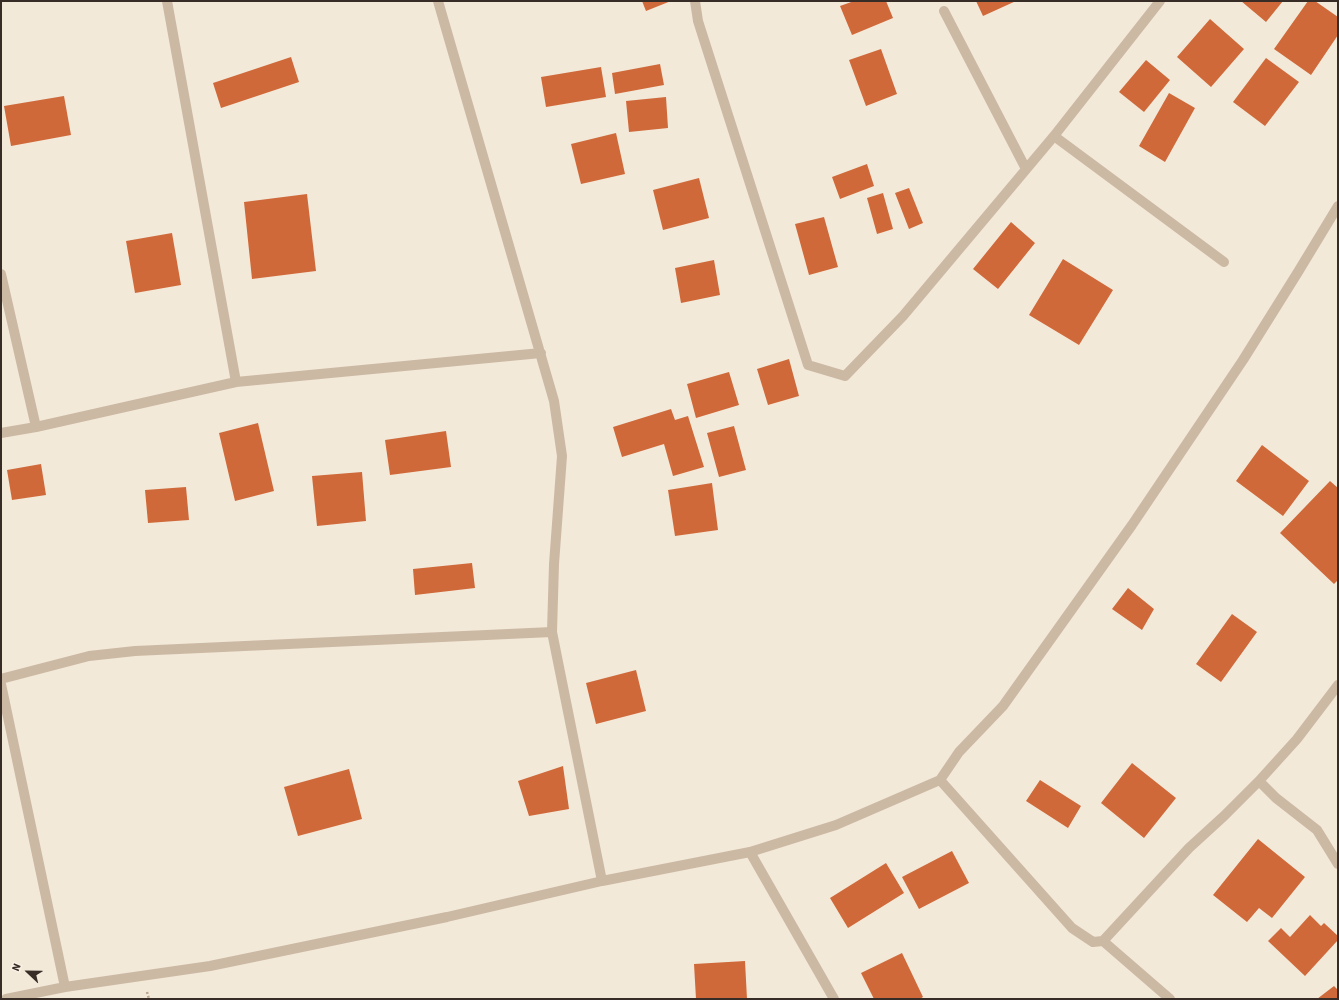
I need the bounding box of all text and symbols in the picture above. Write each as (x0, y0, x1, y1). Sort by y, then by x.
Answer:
north arrow (8, 952, 48, 992)
text: N (8, 961, 25, 974)

